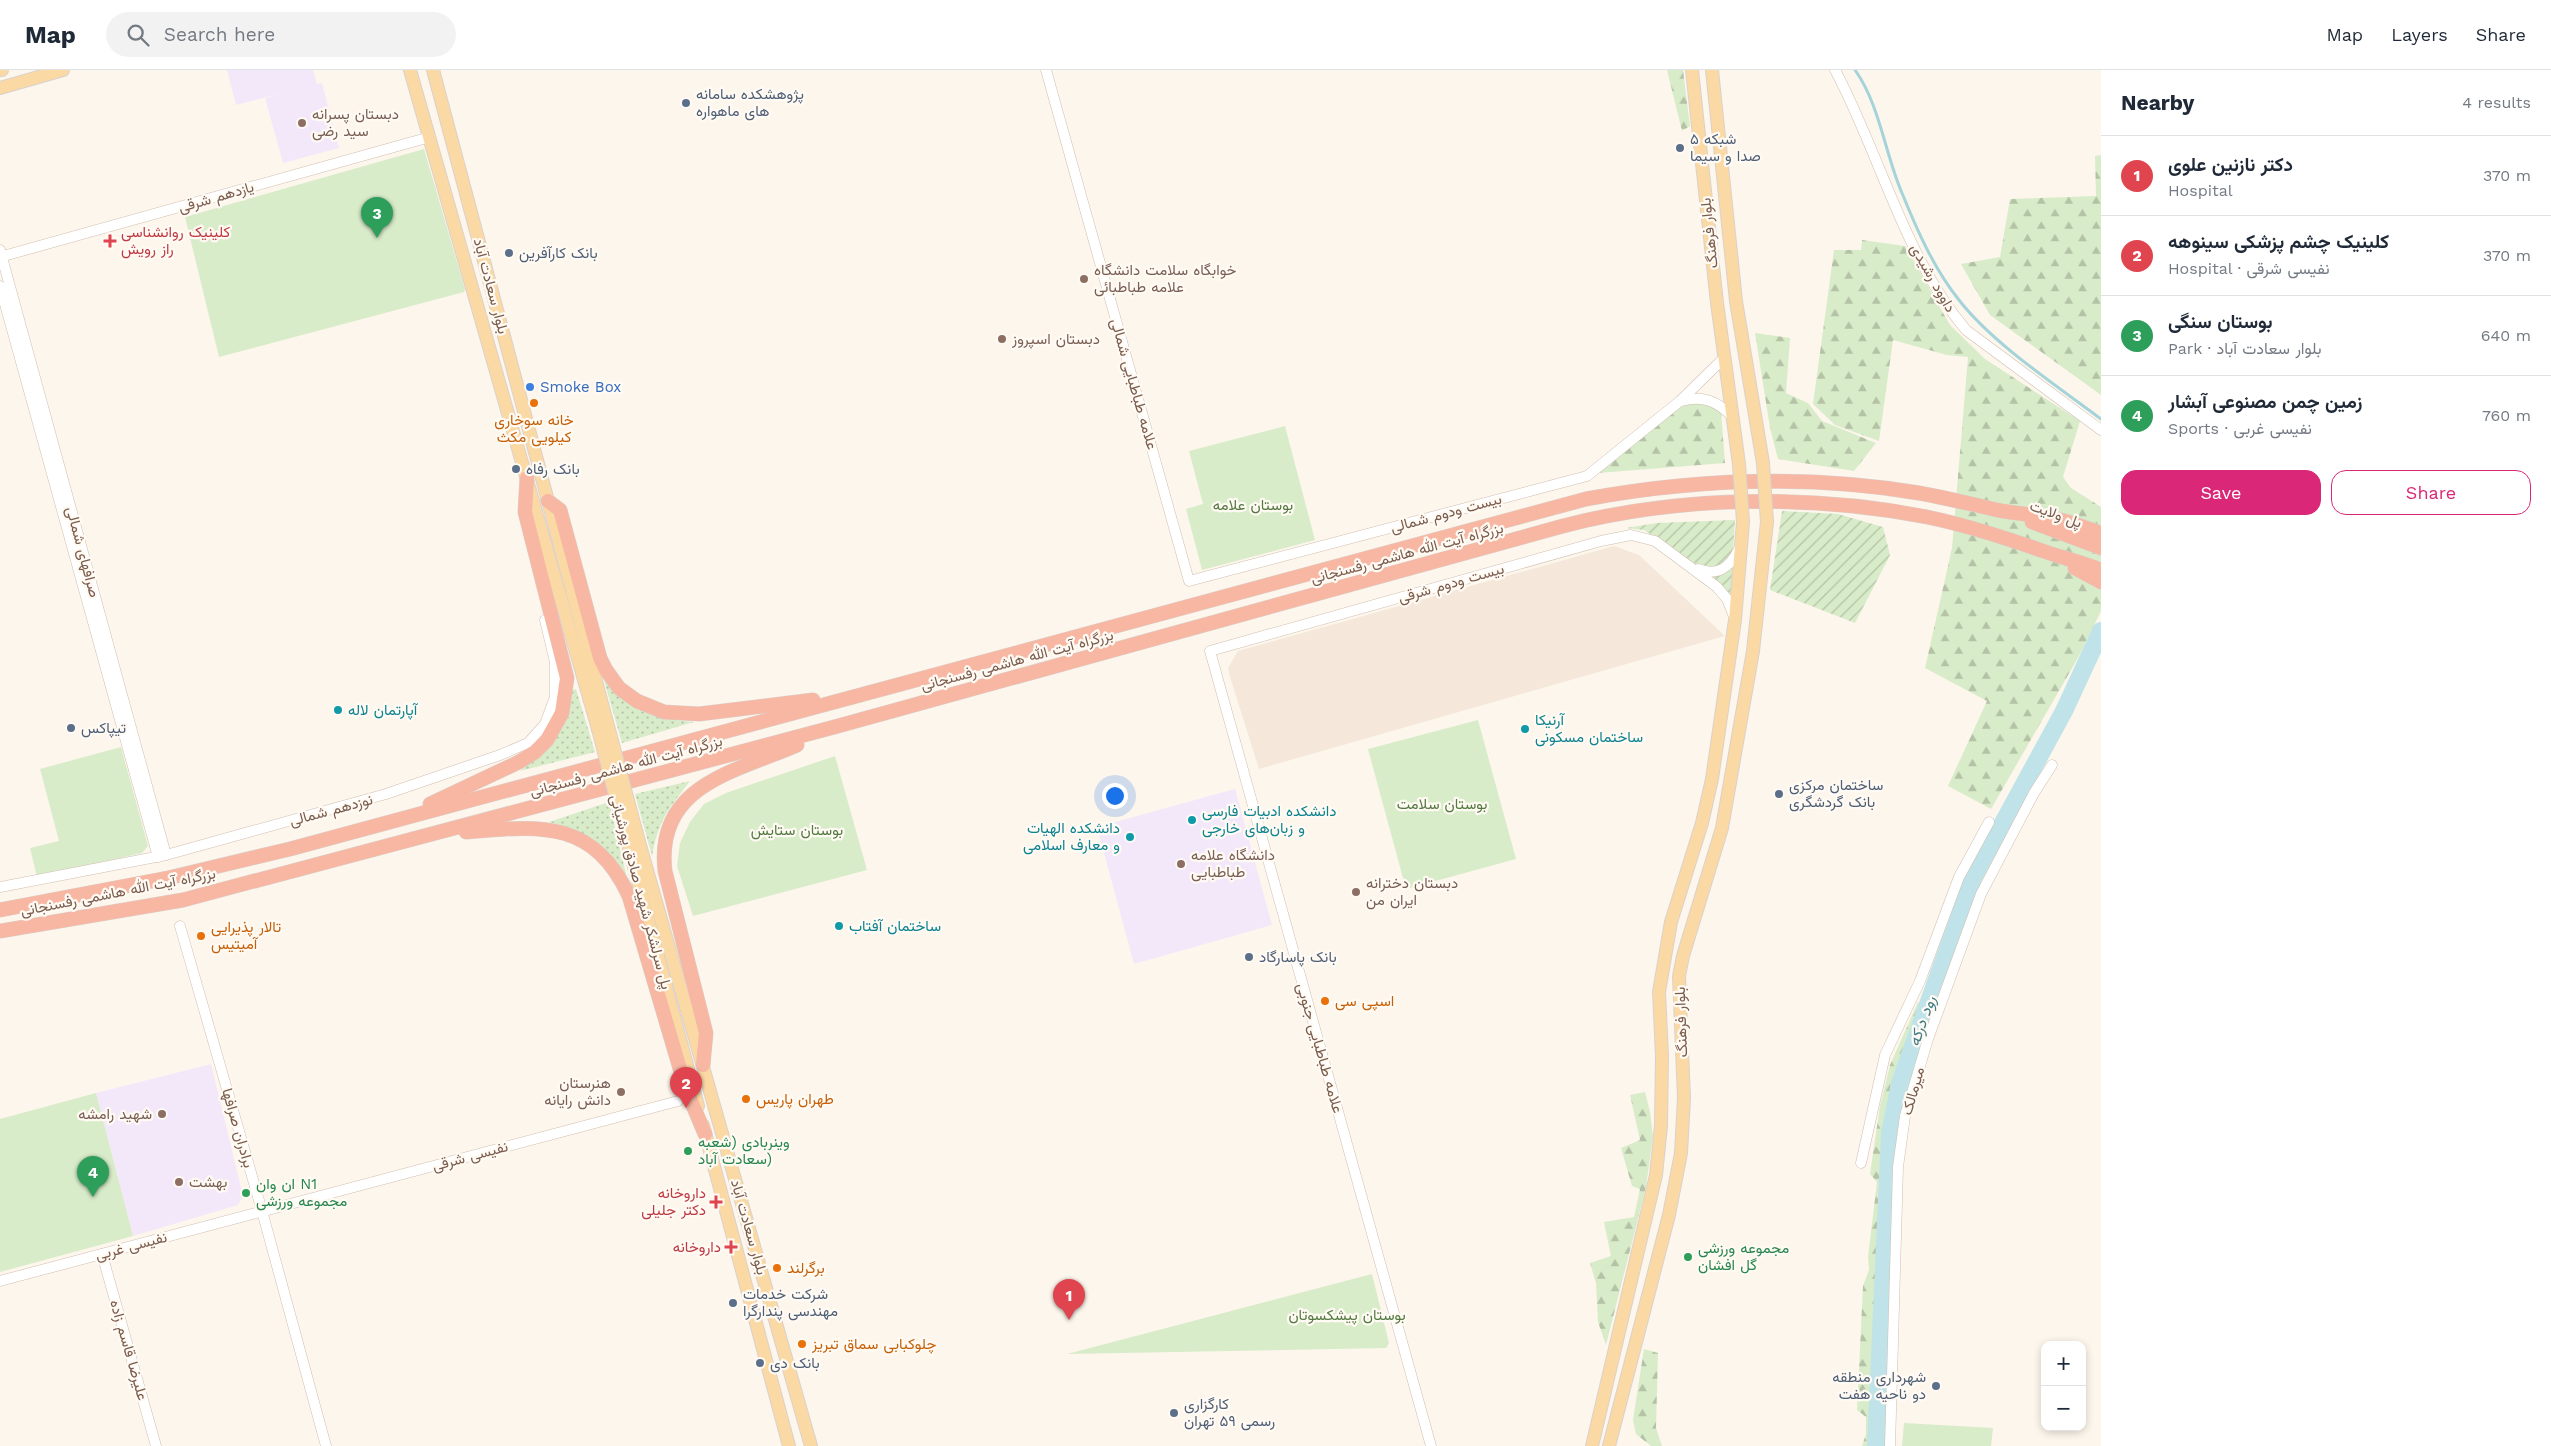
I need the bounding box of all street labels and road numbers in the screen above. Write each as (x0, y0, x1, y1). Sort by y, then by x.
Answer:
street label: یازدهم شرقی (176, 178, 256, 217)
street label: بلوار فرهنگ (1696, 197, 1722, 269)
street label: بلوار سعادت آباد (470, 236, 512, 336)
street label: داوود رشیدی (1905, 241, 1960, 316)
street label: علامه طباطبایی شمالی (1106, 316, 1161, 452)
street label: بیست ودوم شمالی (1388, 489, 1504, 537)
street label: پل ولایت (2027, 496, 2085, 533)
street label: صرافهای شمالی (61, 505, 104, 600)
street label: بزرگراه آیت الله هاشمی رفسنجانی (1309, 519, 1506, 588)
street label: بیست ودوم شرقی (1396, 559, 1506, 608)
street label: بزرگراه آیت الله هاشمی رفسنجانی (919, 626, 1116, 695)
street label: بزرگراه آیت الله هاشمی رفسنجانی (528, 732, 725, 801)
street label: نوزدهم شمالی (287, 790, 375, 831)
street label: پل سرلشکر شهید صادق پورشیانی (605, 793, 676, 992)
street label: بزرگراه آیت الله هاشمی رفسنجانی (19, 864, 217, 921)
street label: علامه طباطبایی جنوبی (1292, 981, 1347, 1116)
street label: بلوار فرهنگ (1671, 986, 1691, 1058)
street label: میرمالک (1898, 1065, 1928, 1117)
street label: برادران صرافها (218, 1086, 258, 1170)
street label: نفیسی شرقی (430, 1137, 510, 1176)
street label: بلوار سعادت آباد (727, 1177, 771, 1277)
street label: نفیسی غربی (93, 1228, 169, 1265)
street label: علیرضا قاسم زاده (105, 1298, 152, 1403)

